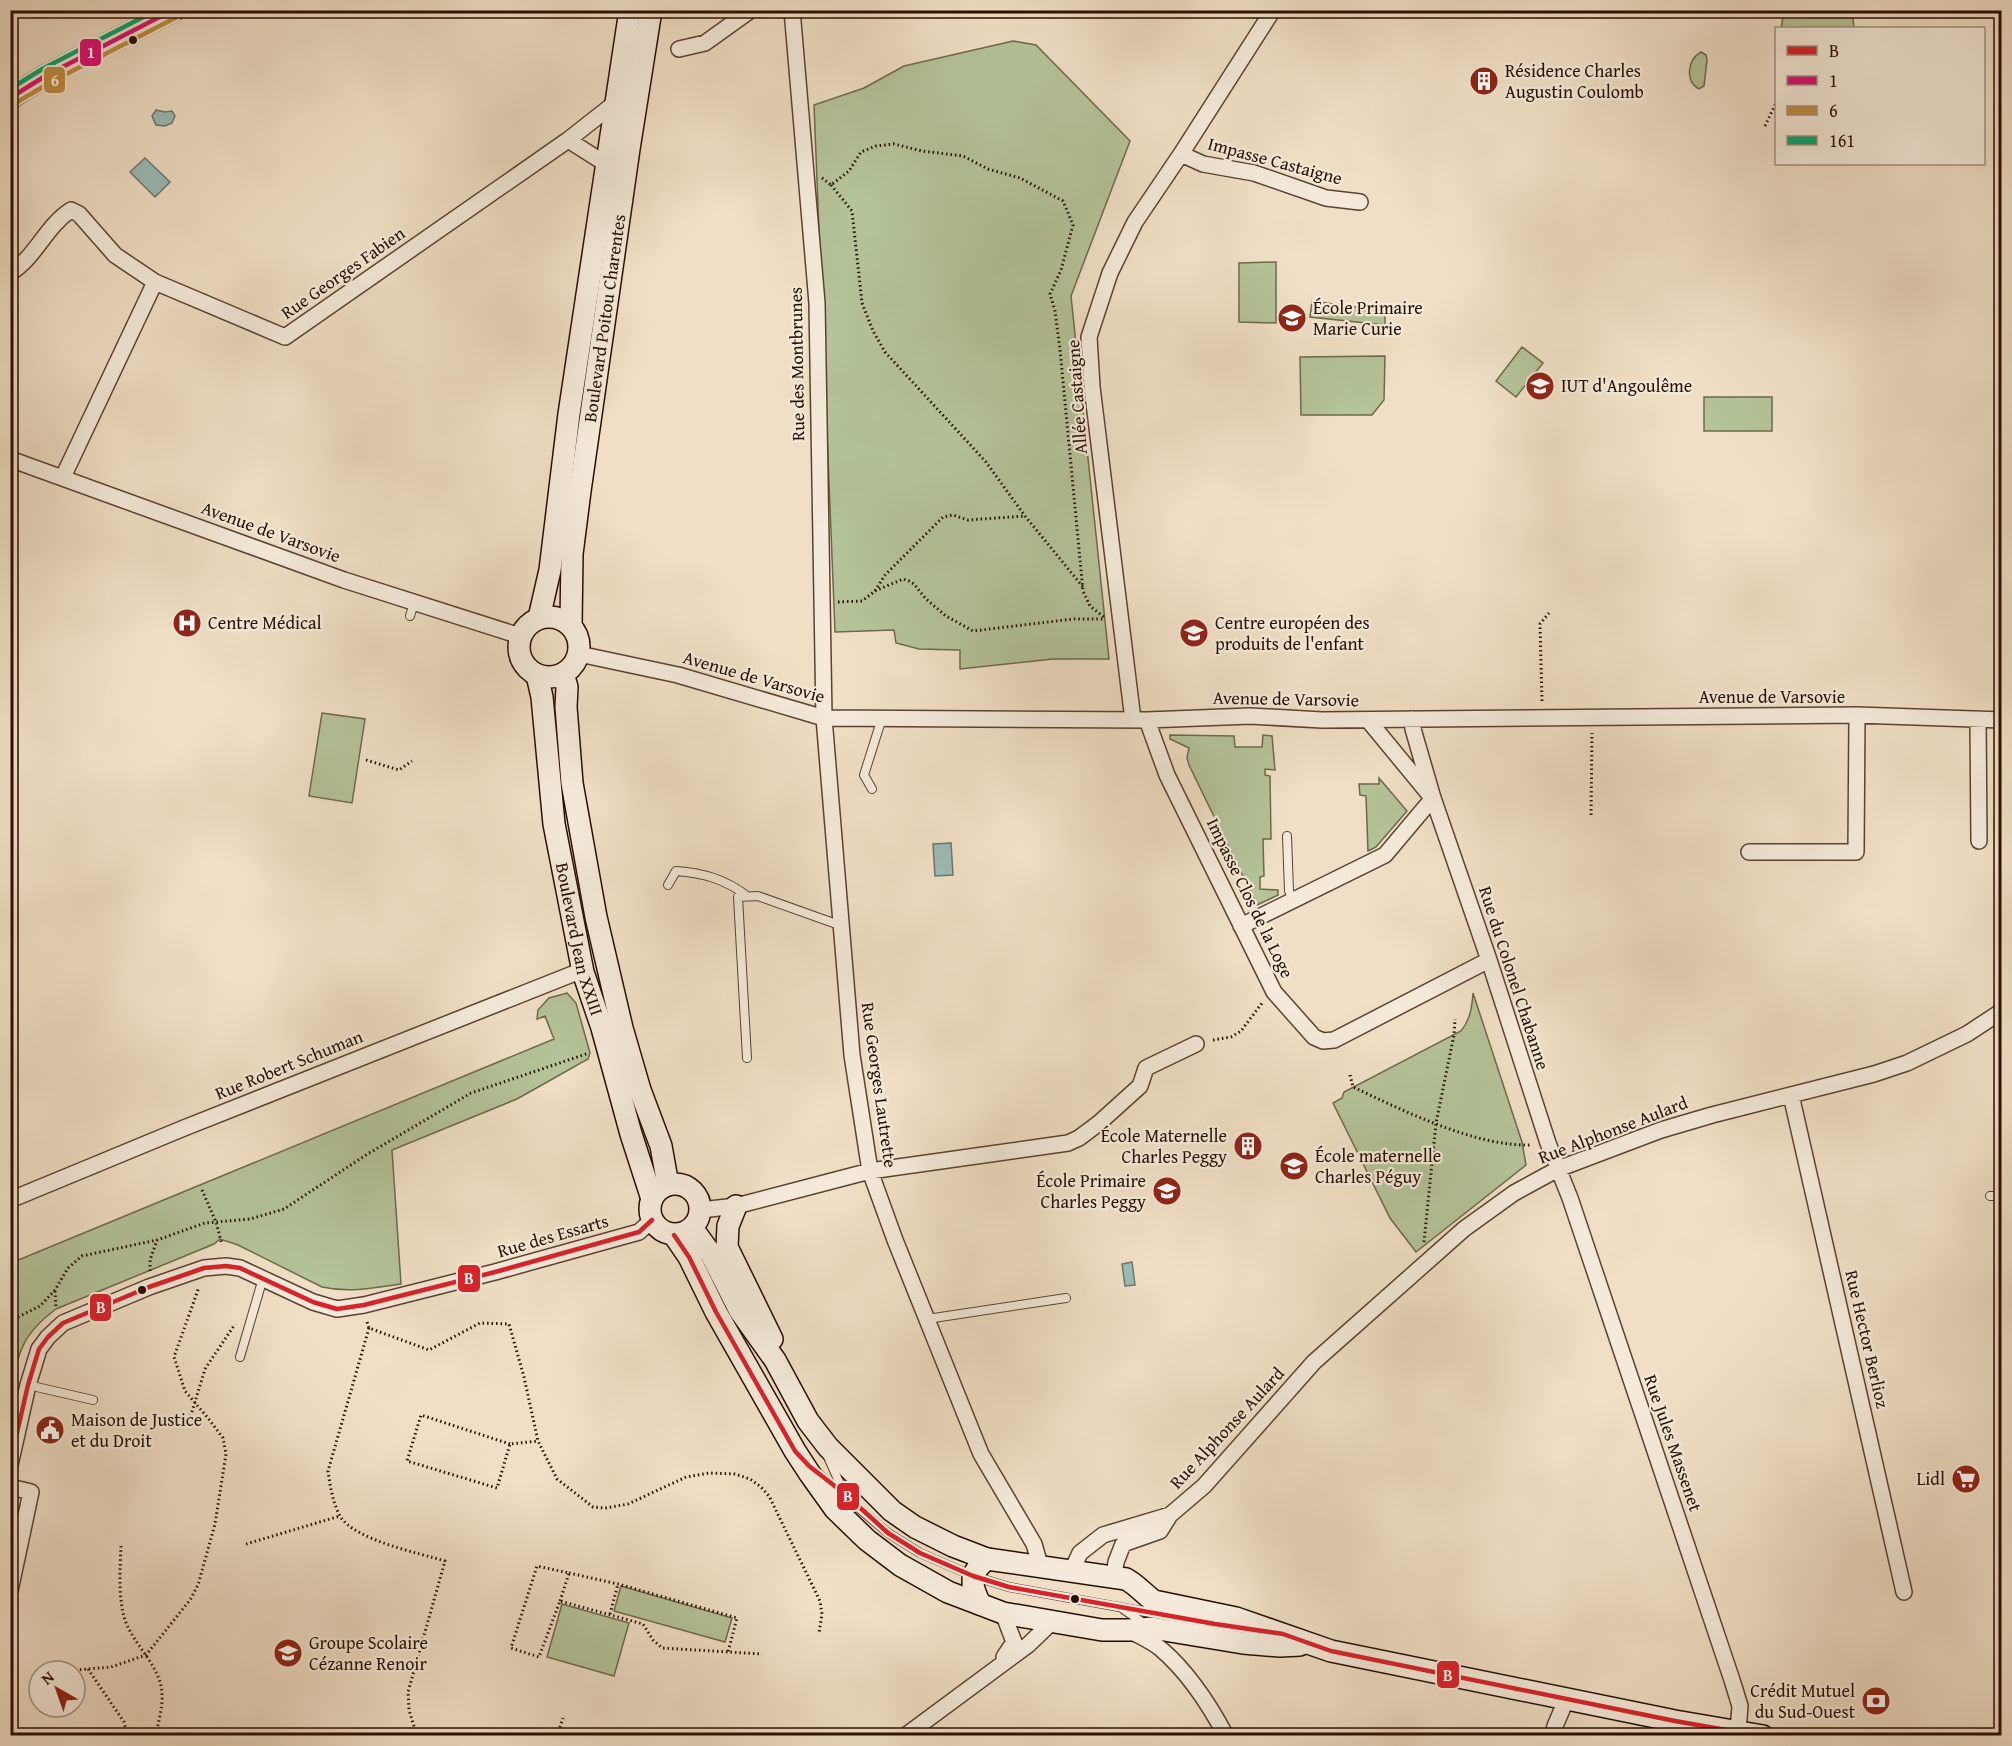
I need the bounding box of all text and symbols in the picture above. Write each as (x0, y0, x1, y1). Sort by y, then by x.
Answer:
legend (1775, 27, 1985, 165)
unlabelled marker (127, 34, 139, 46)
text: B (1829, 37, 1839, 64)
line badge: 1 (79, 38, 102, 67)
text: 1 (87, 40, 95, 64)
place label: Résidence Charles Augustin Coulomb (1505, 57, 1644, 105)
building icon: Résidence Charles Augustin Coulomb (1468, 65, 1500, 97)
line badge: 6 (43, 66, 66, 94)
text: 1 (1829, 67, 1838, 94)
text: 6 (51, 68, 59, 92)
text: 6 (1829, 97, 1838, 124)
text: 161 (1829, 127, 1855, 154)
street label: Impasse Castaigne (1205, 130, 1345, 191)
street label: Boulevard Poitou Charentes (576, 212, 633, 424)
street label: Rue Georges Fabien (275, 220, 410, 326)
street label: Rue des Montbrunes (782, 287, 811, 441)
place label: École Primaire Marie Curie (1313, 294, 1423, 342)
school or university icon: École Primaire Marie Curie (1276, 302, 1308, 334)
street label: Allée Castaigne (1059, 339, 1094, 455)
school or university icon: IUT d'Angoulême (1524, 370, 1556, 402)
place label: IUT d'Angoulême (1561, 372, 1692, 399)
street label: Avenue de Varsovie (198, 494, 345, 569)
hospital icon: Centre Médical (171, 607, 203, 639)
place label: Centre Médical (208, 609, 322, 636)
place label: Centre européen des produits de l'enfant (1215, 609, 1370, 657)
school or university icon: Centre européen des produits de l'enfant (1178, 617, 1210, 649)
street label: Avenue de Varsovie (680, 643, 828, 710)
street label: Avenue de Varsovie (1699, 683, 1845, 710)
street label: Avenue de Varsovie (1213, 684, 1359, 713)
street label: Impasse Clos de la Loge (1200, 813, 1301, 982)
street label: Boulevard Jean XXIII (549, 860, 611, 1019)
street label: Rue du Colonel Chabanne (1472, 883, 1557, 1073)
street label: Rue Georges Lautrette (855, 1000, 904, 1169)
street label: Rue Robert Schuman (211, 1023, 367, 1107)
street label: Rue Alphonse Aulard (1534, 1088, 1692, 1170)
place label: École Maternelle Charles Peggy (1101, 1122, 1227, 1170)
building icon: École Maternelle Charles Peggy (1232, 1130, 1264, 1162)
place label: École maternelle Charles Péguy (1315, 1142, 1441, 1190)
school or university icon: École maternelle Charles Péguy (1278, 1150, 1310, 1182)
place label: École Primaire Charles Peggy (1036, 1167, 1146, 1215)
school or university icon: École Primaire Charles Peggy (1151, 1175, 1183, 1207)
street label: Rue des Essarts (494, 1207, 612, 1264)
line badge: B (457, 1264, 481, 1293)
text: B (464, 1266, 474, 1290)
street label: Rue Hector Berlioz (1838, 1267, 1897, 1411)
unlabelled marker (136, 1284, 148, 1296)
line badge: B (89, 1293, 112, 1322)
text: B (96, 1295, 106, 1319)
street label: Rue Alphonse Aulard (1163, 1360, 1291, 1495)
street label: Rue Jules Massenet (1637, 1371, 1710, 1516)
place label: Maison de Justice et du Droit (71, 1406, 202, 1454)
public building icon: Maison de Justice et du Droit (34, 1414, 66, 1446)
supermarket icon: Lidl (1950, 1463, 1982, 1495)
place label: Lidl (1917, 1465, 1945, 1492)
line badge: B (836, 1482, 860, 1511)
text: B (843, 1484, 853, 1508)
unlabelled marker (1069, 1593, 1081, 1605)
place label: Groupe Scolaire Cézanne Renoir (309, 1629, 428, 1677)
school or university icon: Groupe Scolaire Cézanne Renoir (272, 1637, 304, 1669)
north arrow (27, 1659, 87, 1719)
line badge: B (1436, 1660, 1460, 1689)
text: B (1443, 1663, 1453, 1687)
text: N (36, 1665, 59, 1690)
place label: Crédit Mutuel du Sud-Ouest (1750, 1677, 1856, 1725)
bank icon: Crédit Mutuel du Sud-Ouest (1860, 1685, 1892, 1717)

